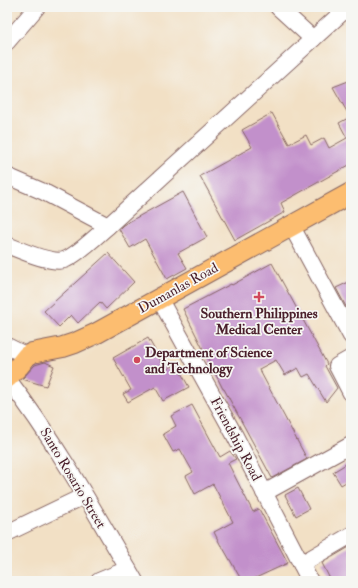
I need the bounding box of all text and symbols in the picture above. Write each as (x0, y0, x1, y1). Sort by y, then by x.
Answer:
street label: Dumanlas Road (135, 259, 221, 317)
marker: Southern Philippines Medical Center (253, 291, 265, 303)
place label: Southern Philippines Medical Center (200, 305, 318, 338)
place label: Department of Science and Technology (145, 344, 272, 378)
marker: Department of Science and Technology (132, 355, 142, 365)
street label: Friendship Road (206, 394, 265, 484)
street label: Santo Rosario Street (36, 425, 110, 532)

